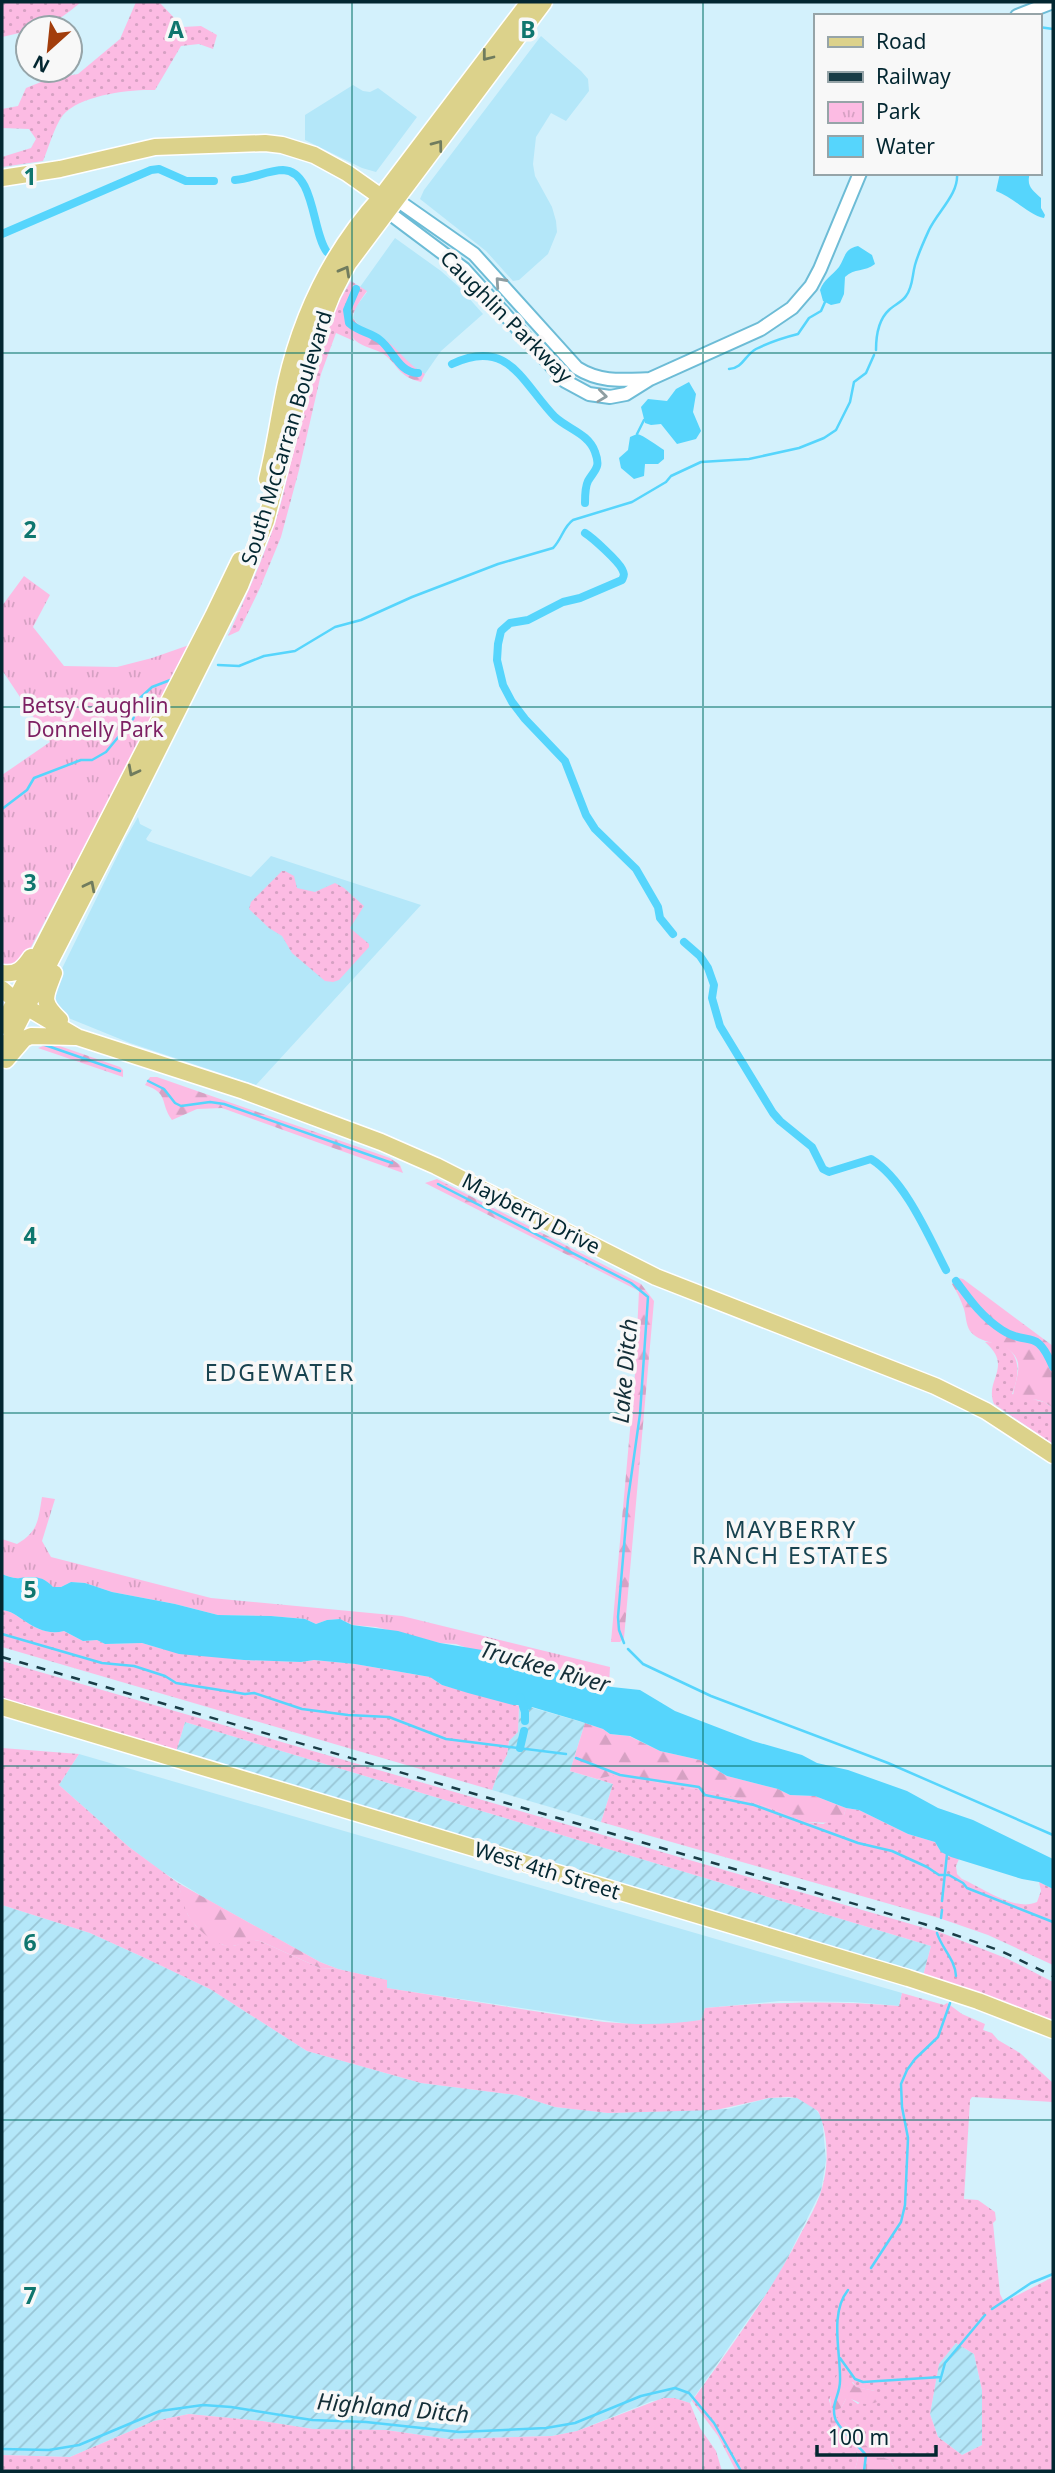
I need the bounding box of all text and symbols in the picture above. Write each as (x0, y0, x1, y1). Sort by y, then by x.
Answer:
text: A (168, 13, 184, 45)
text: B (520, 13, 536, 45)
north arrow (14, 14, 84, 84)
legend (814, 14, 1041, 175)
text: Road (876, 27, 926, 55)
one-way arrow (483, 48, 496, 60)
text: N (28, 49, 54, 79)
text: Railway (876, 62, 951, 90)
text: Park (876, 97, 921, 125)
text: Water (876, 132, 935, 160)
one-way arrow (430, 140, 442, 153)
text: 1 (23, 160, 37, 192)
street label: Caughlin Parkway (434, 244, 579, 389)
one-way arrow (337, 265, 350, 278)
one-way arrow (496, 277, 509, 290)
street label: South McCarran Boulevard (234, 307, 338, 568)
one-way arrow (596, 388, 607, 403)
text: 2 (23, 513, 37, 545)
park label: Betsy Caughlin Donnelly Park (21, 691, 169, 743)
one-way arrow (127, 764, 141, 776)
text: 3 (23, 866, 37, 898)
one-way arrow (82, 880, 95, 893)
street label: Mayberry Drive (457, 1166, 605, 1260)
text: 4 (23, 1219, 37, 1251)
water label: Lake Ditch (603, 1317, 645, 1425)
district label: EDGEWATER (205, 1356, 355, 1388)
district label: MAYBERRY RANCH ESTATES (692, 1513, 890, 1571)
text: 5 (23, 1573, 37, 1605)
water label: Truckee River (477, 1632, 615, 1700)
street label: West 4th Street (471, 1835, 624, 1906)
text: 6 (23, 1926, 37, 1958)
text: 7 (23, 2279, 37, 2311)
water label: Highland Ditch (316, 2384, 470, 2430)
scale bar (817, 2414, 936, 2458)
text: 100 m (828, 2423, 889, 2451)

